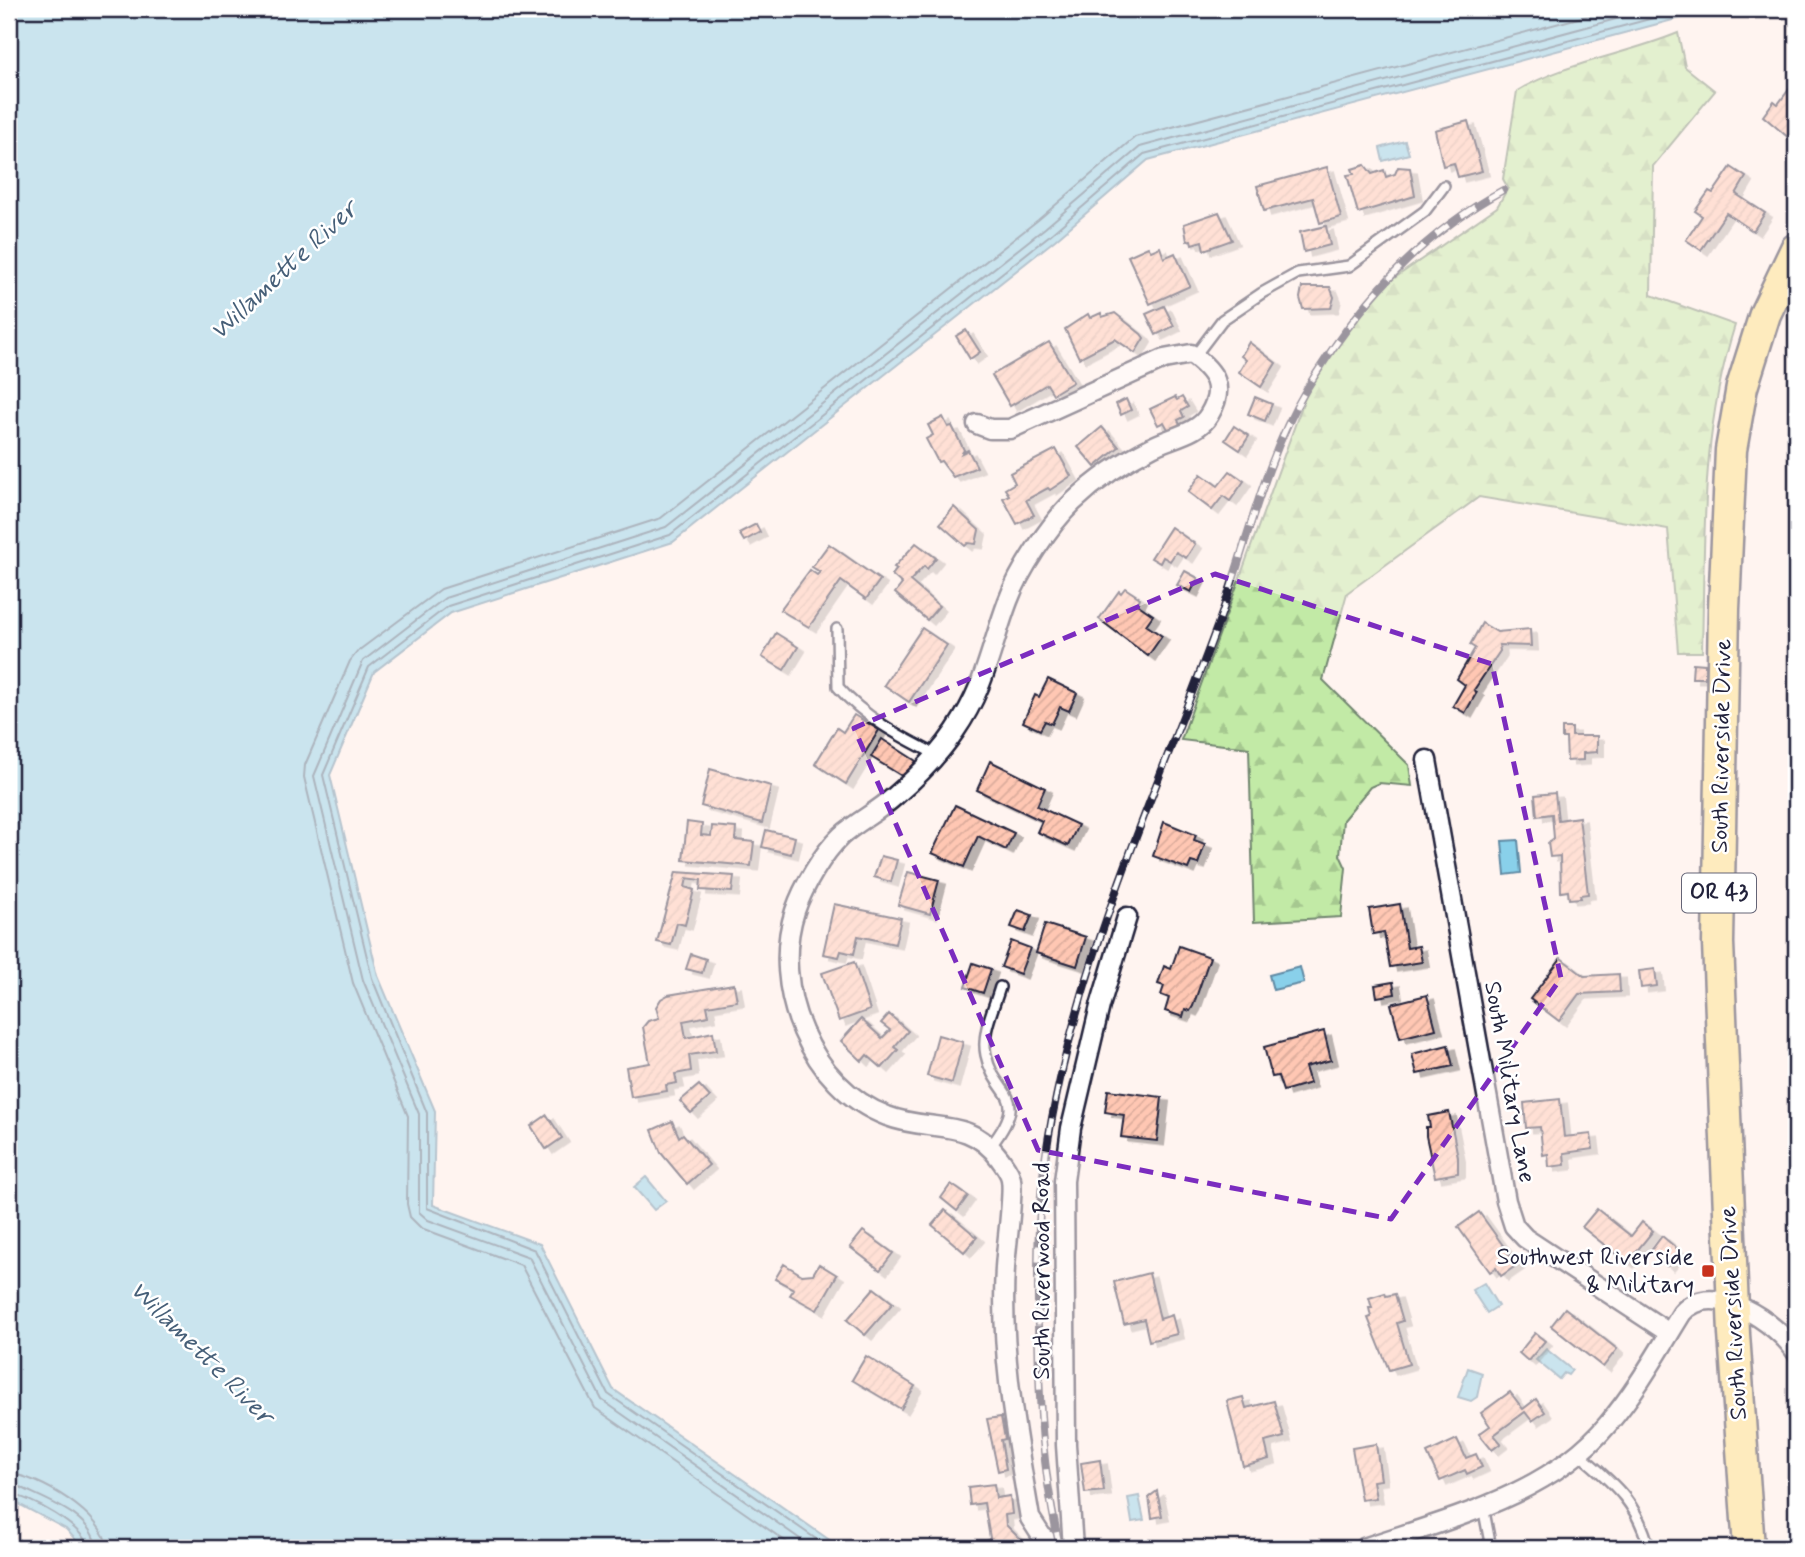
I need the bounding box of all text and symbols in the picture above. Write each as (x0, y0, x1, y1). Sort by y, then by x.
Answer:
water label: Willamette River (203, 191, 368, 348)
street label: South Riverside Drive (1705, 639, 1739, 853)
road number: OR 43 (1682, 874, 1756, 912)
street label: South Military Lane (1476, 979, 1542, 1185)
street label: South Riverwood Road (1027, 1162, 1058, 1380)
street label: South Riverside Drive (1713, 1205, 1755, 1421)
place label: Southwest Riverside & Military (1497, 1242, 1694, 1301)
marker: Southwest Riverside & Military (1700, 1263, 1716, 1279)
water label: Willamette River (122, 1274, 283, 1435)

